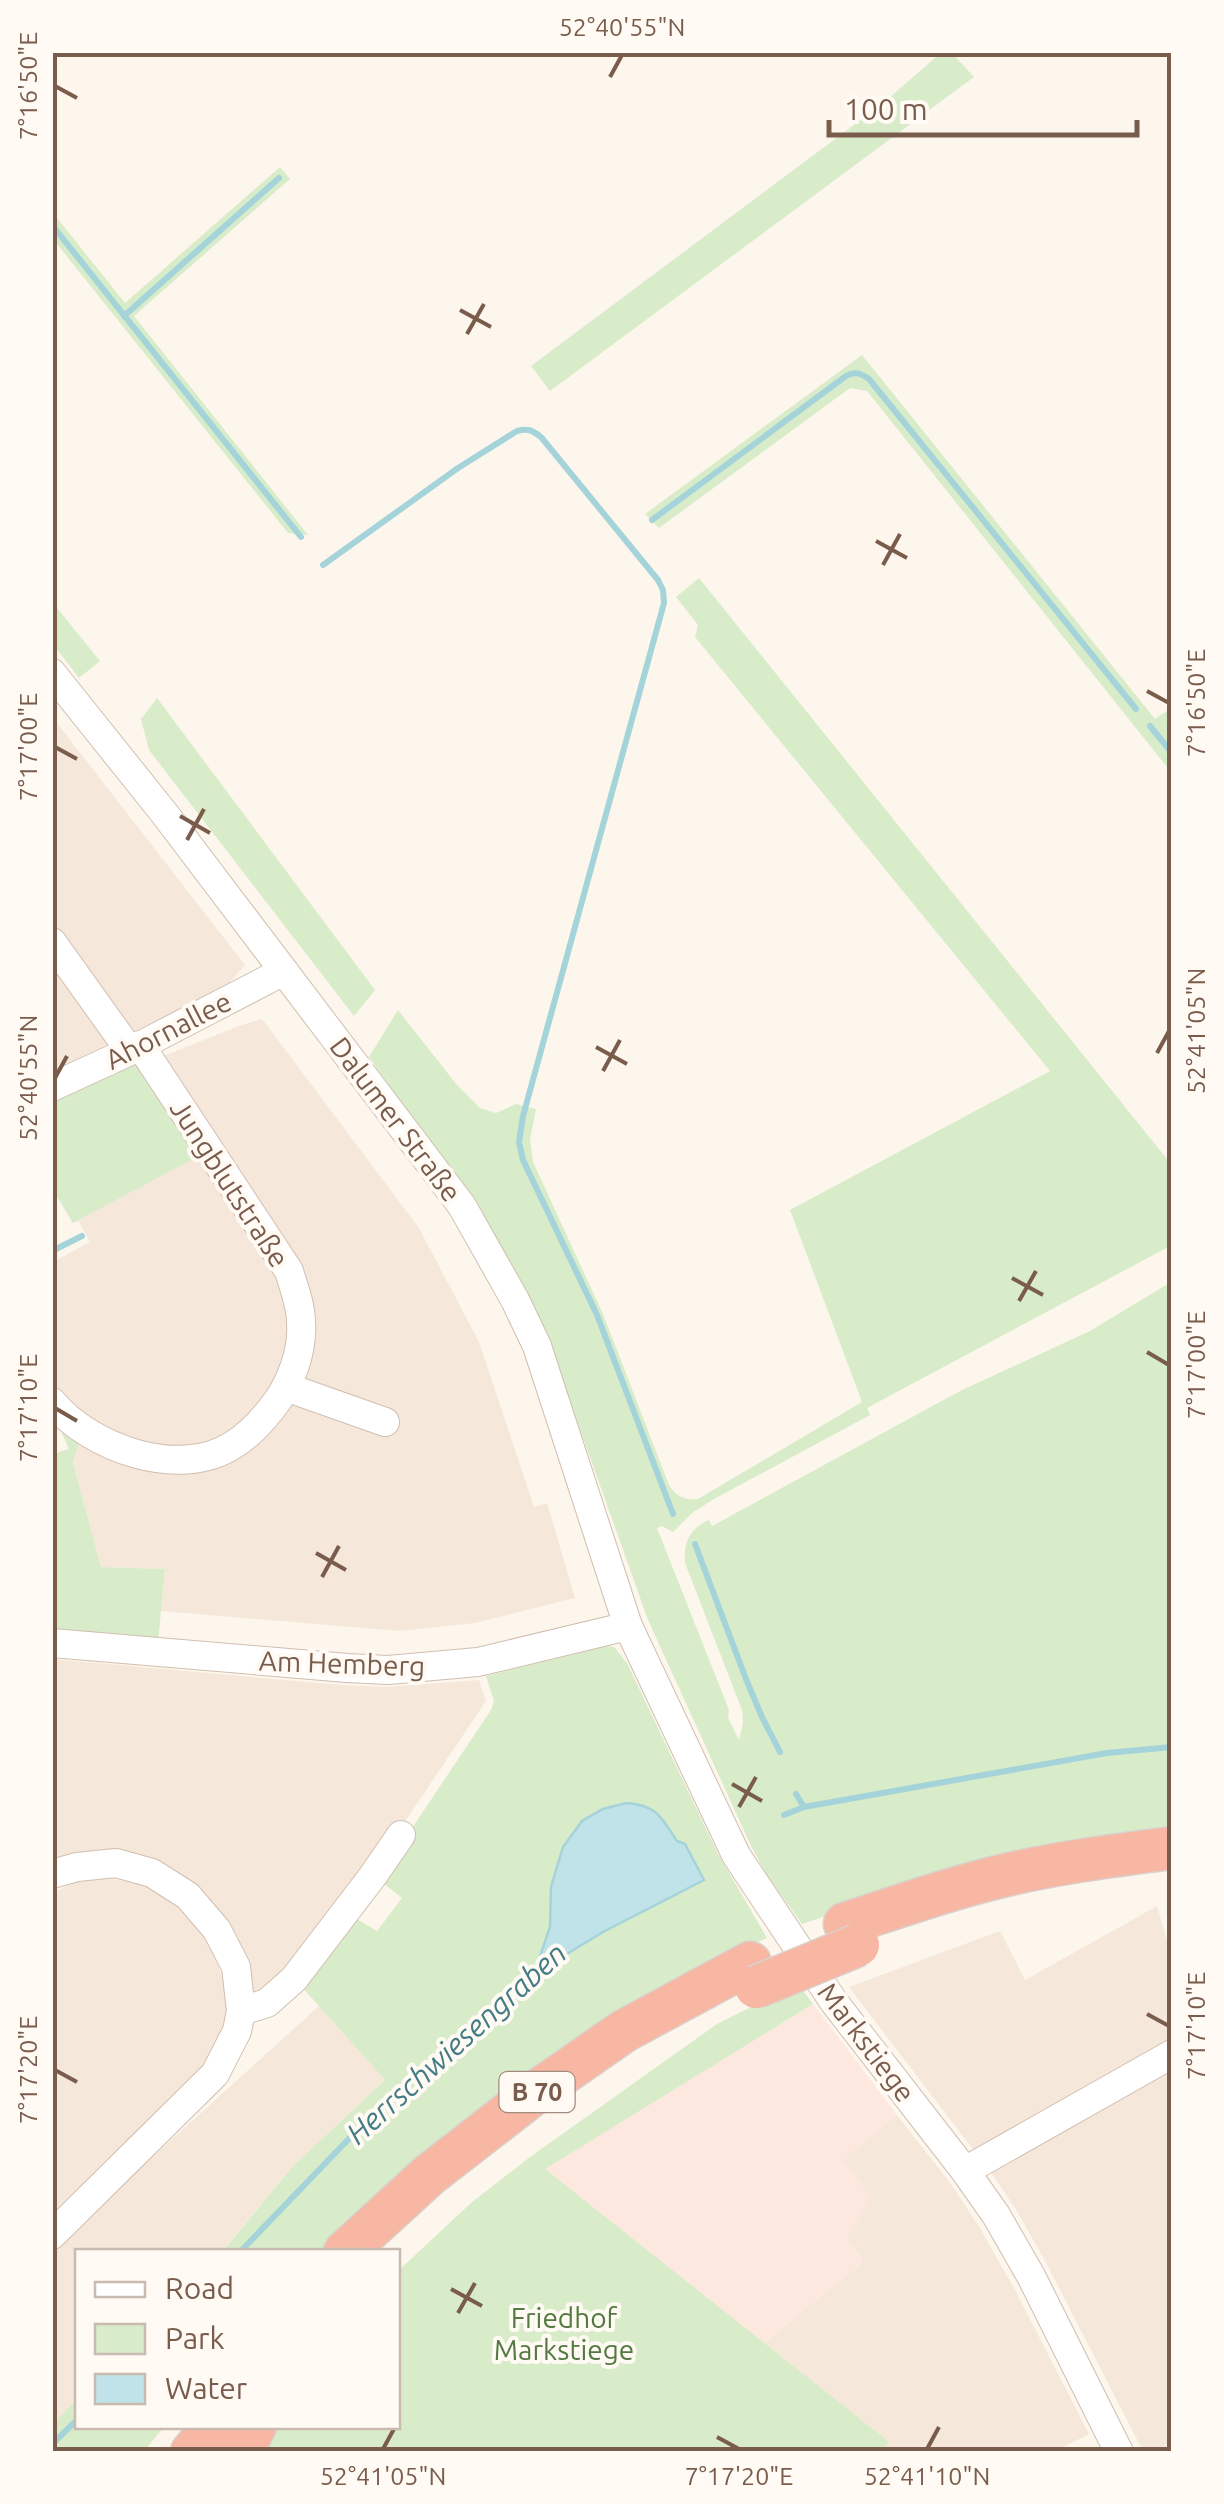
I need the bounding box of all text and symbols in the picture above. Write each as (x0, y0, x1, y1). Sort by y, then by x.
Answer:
text: 52°40'55"N (559, 13, 685, 41)
text: 7°16'50"E (14, 32, 42, 140)
scale bar (829, 75, 1136, 137)
text: 100 m (844, 92, 928, 126)
text: 7°16'50"E (1182, 649, 1210, 757)
text: 7°17'00"E (14, 693, 42, 801)
text: 52°41'05"N (1182, 968, 1210, 1094)
street label: Ahornallee (100, 985, 236, 1075)
text: 52°40'55"N (14, 1015, 42, 1141)
street label: Dalumer Straße (324, 1031, 468, 1207)
street label: Jungblutstraße (164, 1094, 296, 1272)
text: 7°17'00"E (1182, 1311, 1210, 1419)
text: 7°17'10"E (14, 1354, 42, 1462)
street label: Am Hemberg (258, 1645, 426, 1681)
water label: Herrschwiesengraben (339, 1935, 573, 2151)
text: 7°17'10"E (1182, 1972, 1210, 2080)
street label: Markstiege (812, 1977, 922, 2107)
text: 7°17'20"E (14, 2016, 42, 2124)
road number: B 70 (500, 2072, 574, 2112)
legend (75, 2249, 400, 2429)
text: Road (165, 2271, 234, 2305)
park label: Friedhof Markstiege (494, 2302, 634, 2365)
text: Park (165, 2321, 225, 2355)
text: Water (165, 2371, 248, 2405)
text: 52°41'05"N (320, 2462, 446, 2490)
text: 7°17'20"E (685, 2462, 793, 2490)
text: 52°41'10"N (864, 2462, 990, 2490)

